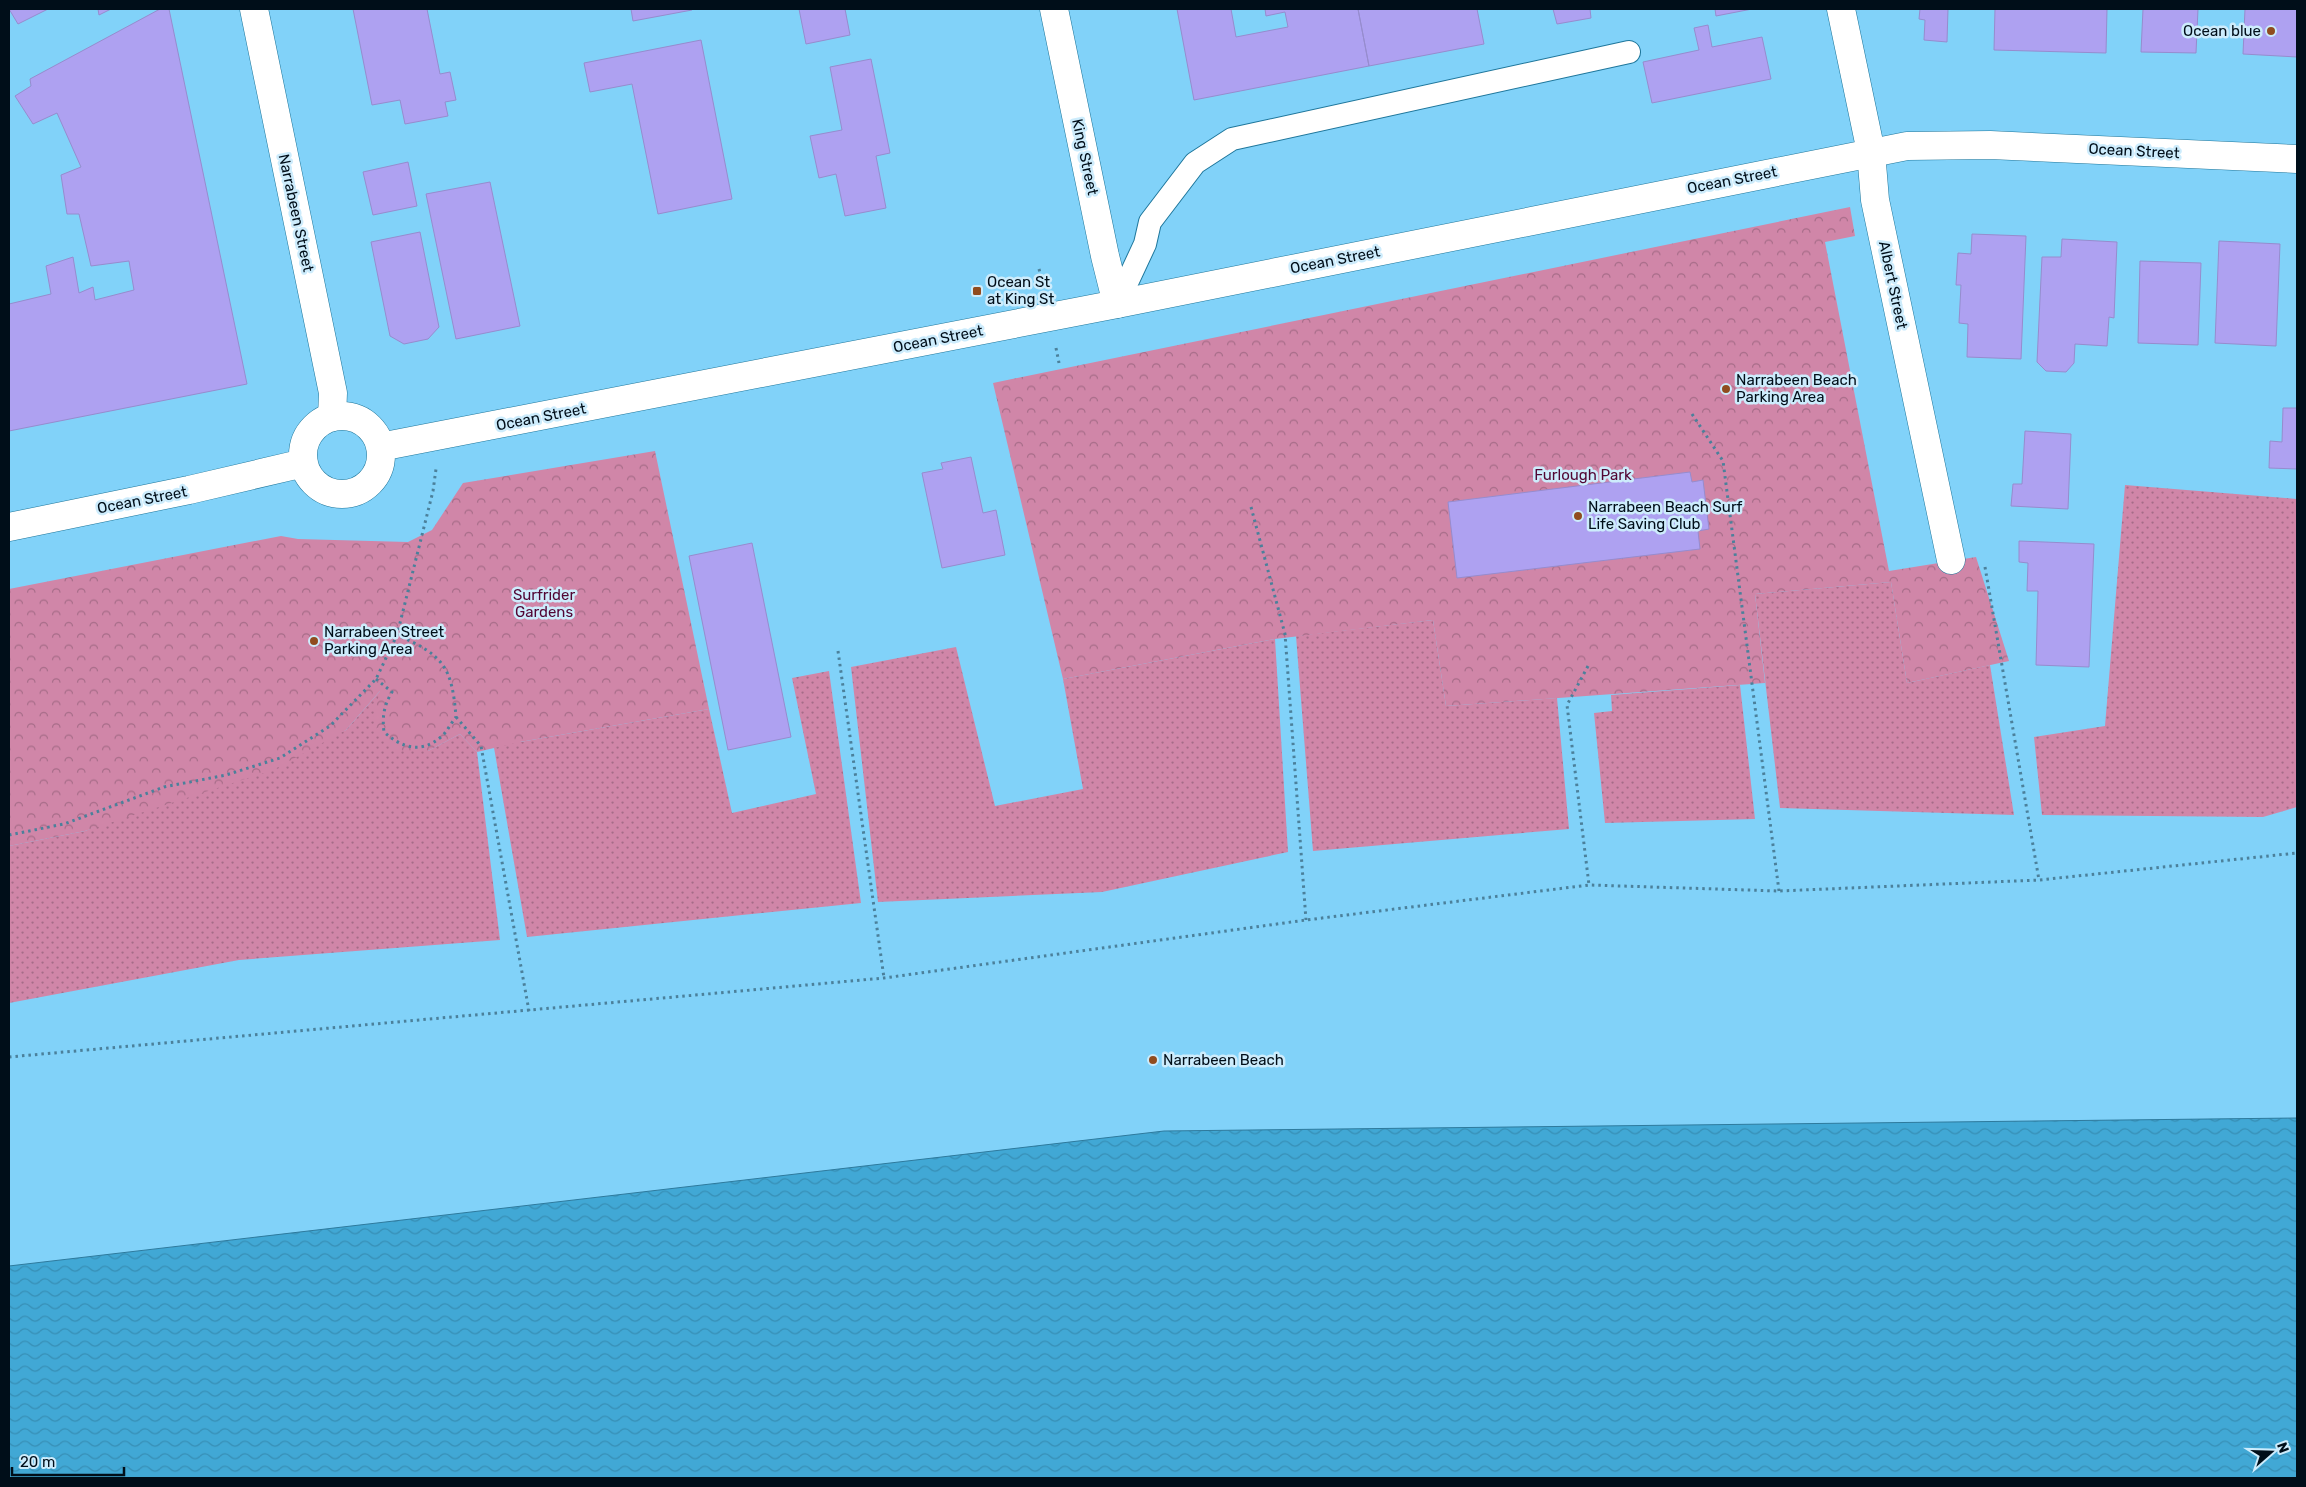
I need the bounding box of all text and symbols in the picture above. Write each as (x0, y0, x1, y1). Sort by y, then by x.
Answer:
place label: Ocean blue (2183, 22, 2261, 40)
marker: Ocean blue (2265, 25, 2277, 37)
street label: King Street (1068, 117, 1102, 197)
street label: Ocean Street (2088, 140, 2180, 162)
street label: Narrabeen Street (275, 152, 317, 274)
street label: Ocean Street (1685, 162, 1779, 198)
street label: Albert Street (1875, 239, 1911, 331)
street label: Ocean Street (1288, 242, 1382, 278)
place label: Ocean St at King St (987, 273, 1054, 308)
marker: Ocean St at King St (971, 285, 983, 297)
street label: Ocean Street (891, 321, 985, 357)
place label: Narrabeen Beach Parking Area (1736, 371, 1857, 406)
marker: Narrabeen Beach Parking Area (1720, 383, 1732, 395)
street label: Ocean Street (494, 399, 588, 435)
park label: Furlough Park (1534, 466, 1632, 484)
street label: Ocean Street (95, 482, 189, 518)
place label: Narrabeen Beach Surf Life Saving Club (1588, 498, 1743, 533)
marker: Narrabeen Beach Surf Life Saving Club (1572, 510, 1584, 522)
park label: Surfrider Gardens (513, 586, 575, 621)
place label: Narrabeen Street Parking Area (324, 623, 444, 658)
marker: Narrabeen Street Parking Area (308, 635, 320, 647)
place label: Narrabeen Beach (1163, 1051, 1284, 1069)
marker: Narrabeen Beach (1147, 1054, 1159, 1066)
north arrow (2246, 1427, 2296, 1477)
text: N (2273, 1440, 2292, 1455)
scale bar (12, 1444, 125, 1476)
text: 20 m (20, 1453, 55, 1471)

